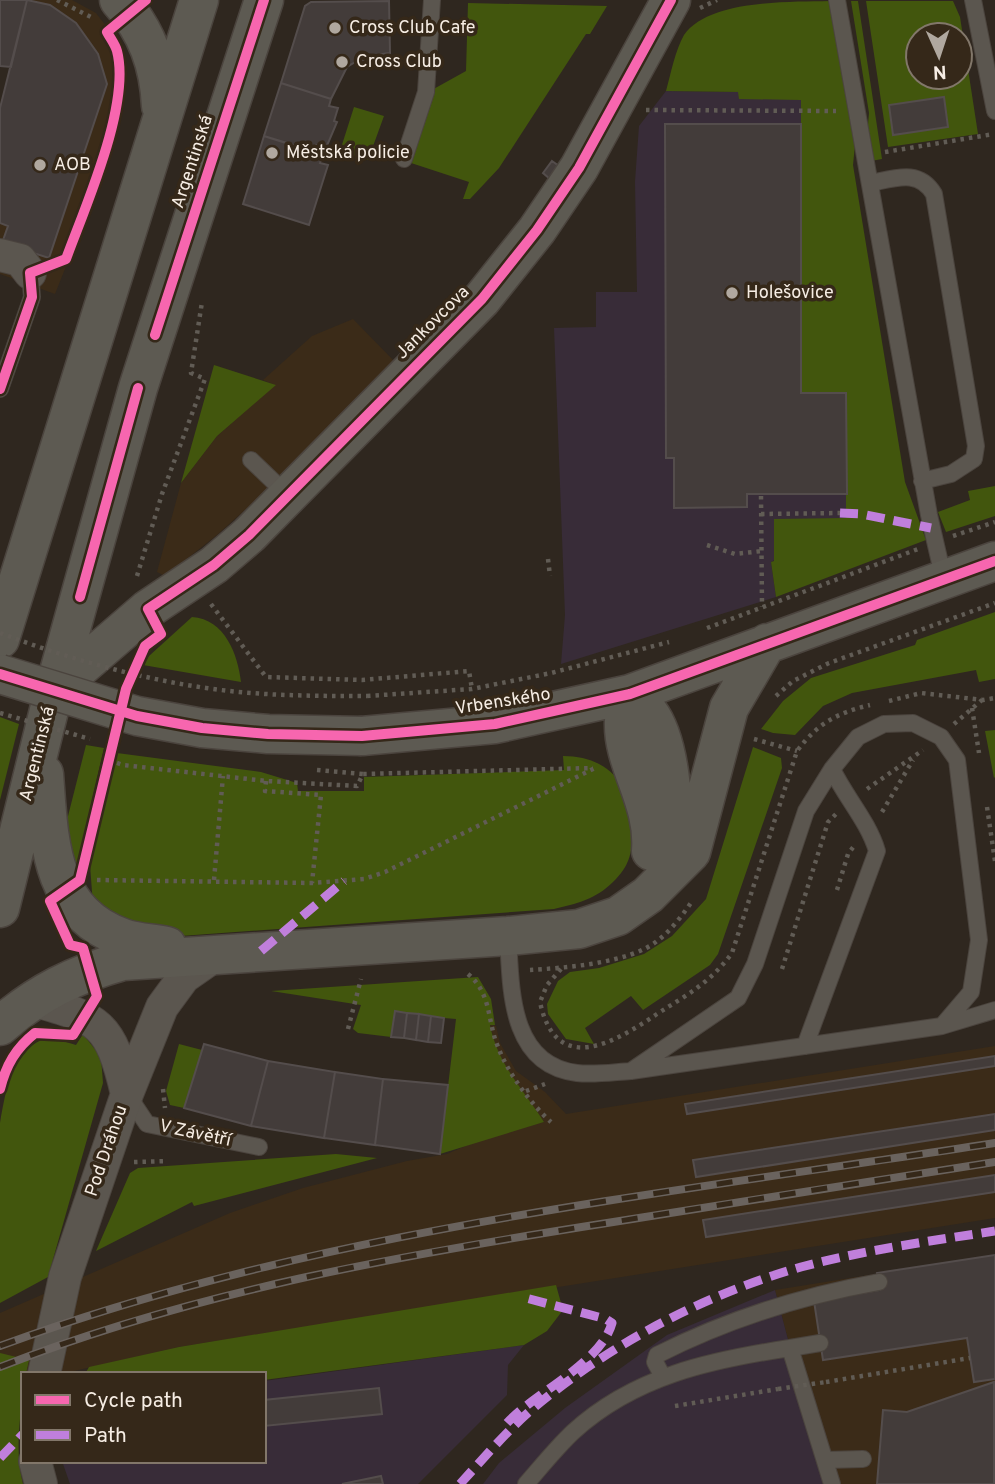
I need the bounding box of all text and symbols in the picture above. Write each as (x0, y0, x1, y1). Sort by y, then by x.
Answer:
place label: Cross Club Cafe (349, 17, 475, 40)
marker: Cross Club Cafe (327, 20, 343, 36)
north arrow (904, 21, 974, 91)
place label: Cross Club (356, 51, 442, 74)
marker: Cross Club (334, 54, 350, 70)
text: N (932, 59, 947, 83)
street label: Argentinská (167, 112, 219, 212)
place label: Městská policie (286, 142, 410, 165)
marker: Městská policie (264, 145, 280, 161)
place label: AOB (54, 154, 91, 177)
marker: AOB (32, 157, 48, 173)
street label: Jankovcova (391, 281, 475, 365)
place label: Holešovice (746, 282, 834, 305)
marker: Holešovice (724, 285, 740, 301)
street label: Vrbenského (454, 683, 552, 721)
street label: Argentinská (15, 704, 61, 804)
street label: Pod Dráhou (81, 1102, 133, 1200)
street label: V Závětří (157, 1115, 234, 1153)
legend (21, 1372, 266, 1463)
text: Cycle path (84, 1388, 183, 1415)
text: Path (84, 1423, 127, 1450)

